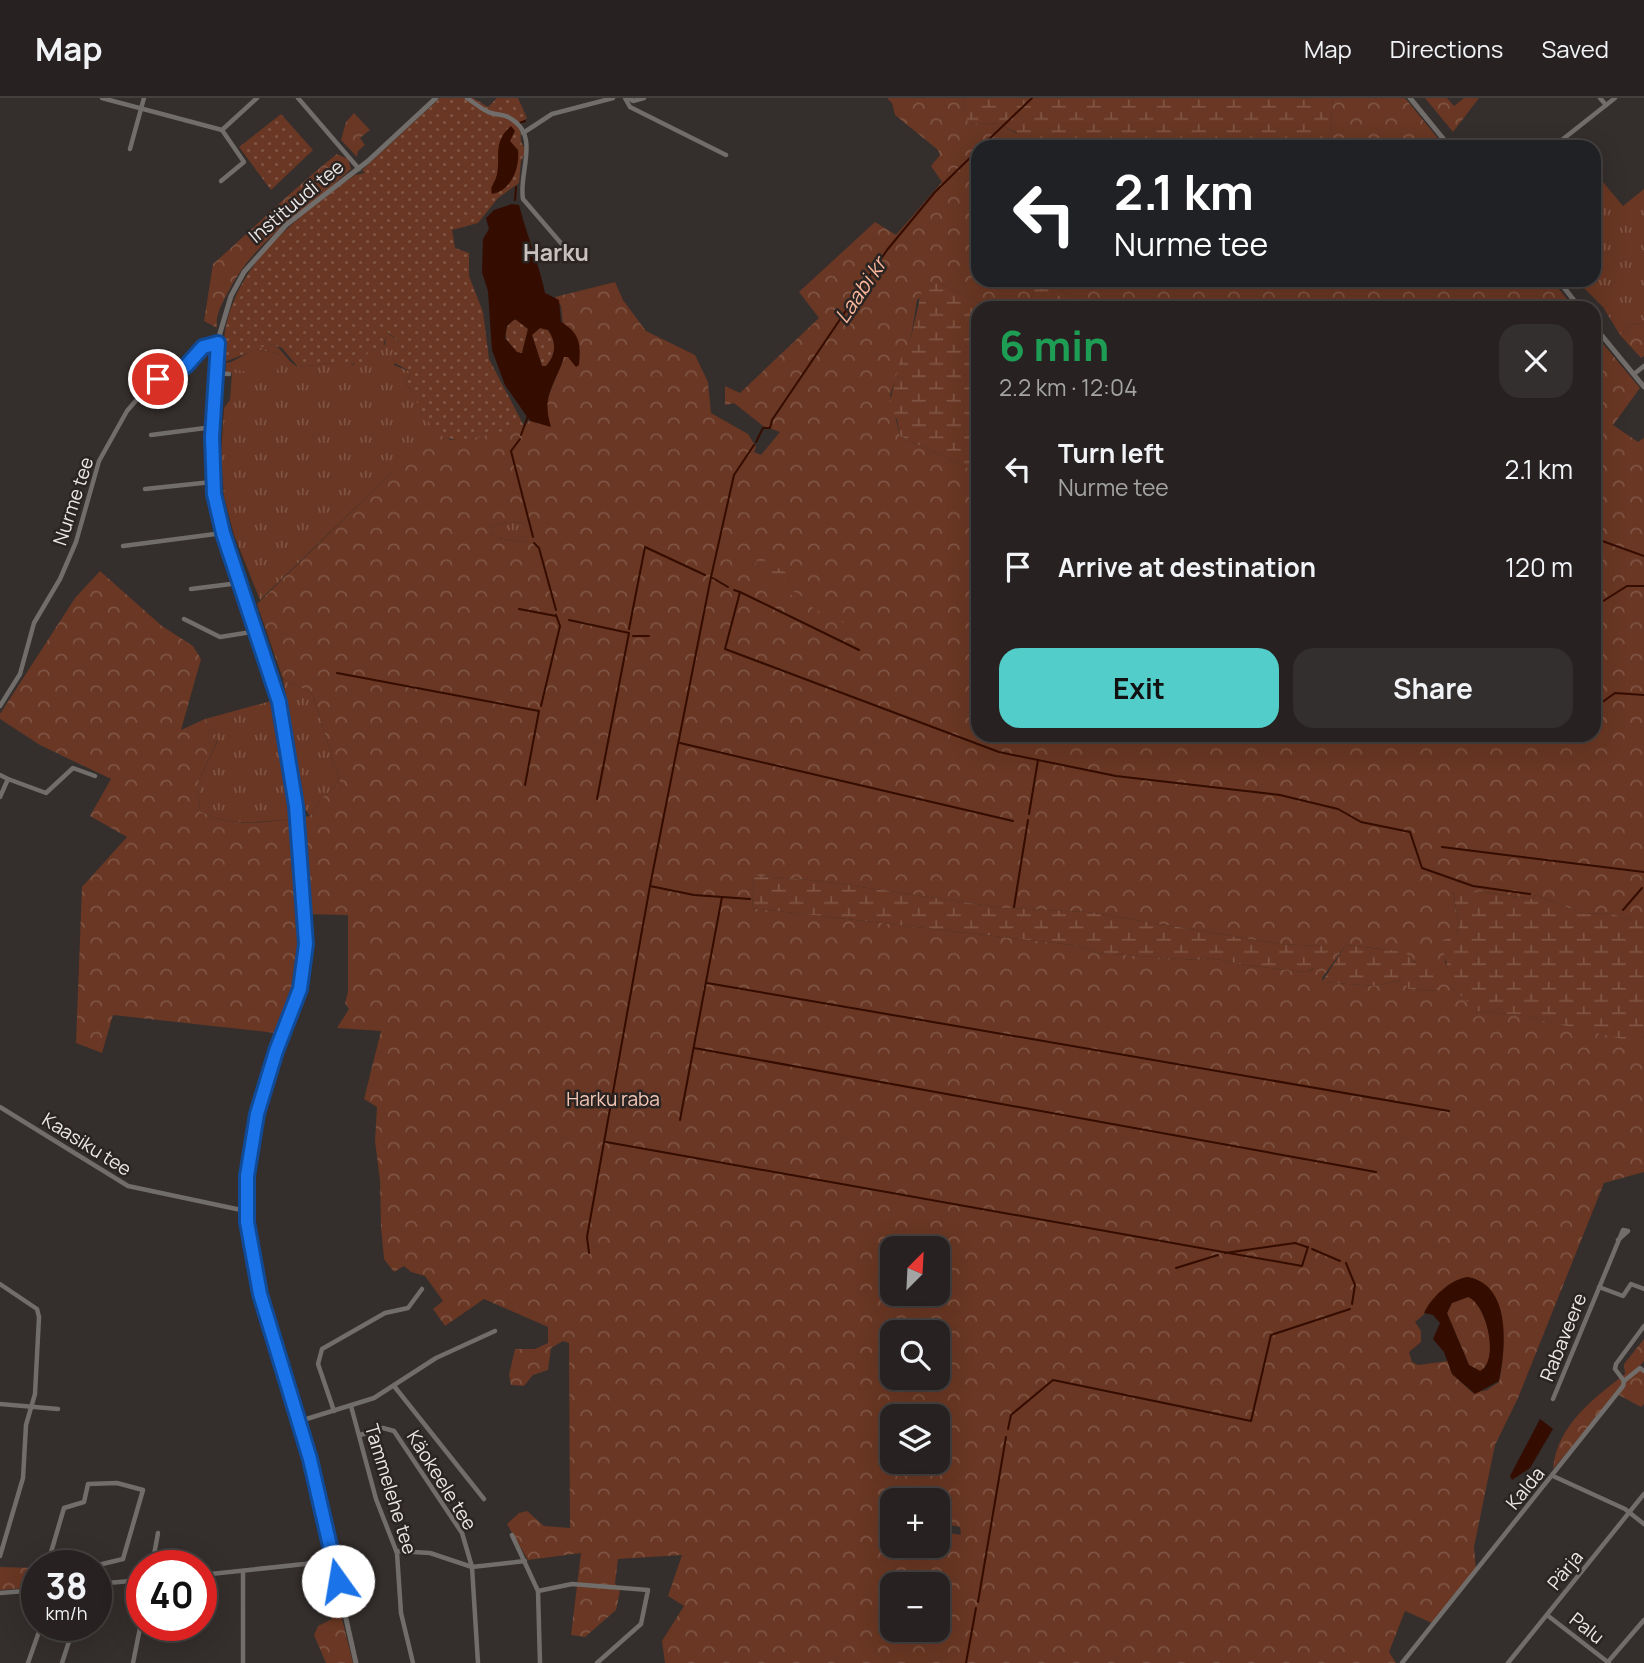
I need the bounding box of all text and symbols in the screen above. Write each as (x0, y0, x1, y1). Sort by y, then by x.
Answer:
text: Map (35, 26, 103, 71)
text: Map (1304, 32, 1352, 65)
text: Directions (1390, 32, 1503, 65)
text: Saved (1541, 32, 1609, 65)
street label: Instituudi tee (243, 153, 349, 249)
text: 2.1 km (1114, 158, 1254, 225)
icon: left (999, 168, 1090, 259)
text: Nurme tee (1114, 222, 1268, 266)
district label: Harku (523, 236, 589, 268)
water label: Laabi kr (828, 250, 894, 328)
text: 6 min (999, 316, 1109, 374)
button: close (1499, 324, 1573, 398)
pin (128, 349, 188, 409)
icon: arrive (139, 360, 177, 398)
text: 2.2 km · 12:04 (999, 371, 1138, 403)
text: Turn left (1058, 435, 1165, 471)
icon: left (999, 450, 1037, 488)
text: 2.1 km (1504, 451, 1573, 487)
street label: Nurme tee (46, 453, 100, 549)
text: Nurme tee (1058, 471, 1169, 503)
icon: arrive (999, 548, 1037, 586)
text: Arrive at destination (1058, 549, 1316, 585)
text: 120 m (1505, 549, 1573, 585)
button: Exit (999, 648, 1279, 728)
button: Share (1293, 648, 1573, 728)
park label: Harku raba (566, 1086, 660, 1112)
street label: Kaasiku tee (37, 1106, 137, 1182)
north arrow (880, 1236, 950, 1306)
map controls (880, 1236, 950, 1642)
street label: Rabaveere (1533, 1289, 1593, 1385)
button: search (880, 1320, 950, 1390)
button: layers (880, 1404, 950, 1474)
street label: Tammelehe tee (359, 1421, 423, 1557)
street label: Käokeele tee (401, 1425, 483, 1535)
street label: Kalda (1500, 1461, 1550, 1515)
button: + (880, 1488, 950, 1558)
position arrow (301, 1544, 375, 1618)
street label: Pärja (1541, 1545, 1589, 1595)
speed limit sign: 40 (126, 1550, 217, 1641)
text: 38 (46, 1562, 87, 1610)
button: − (880, 1572, 950, 1642)
text: km/h (46, 1601, 87, 1625)
street label: Palu (1564, 1606, 1610, 1650)

